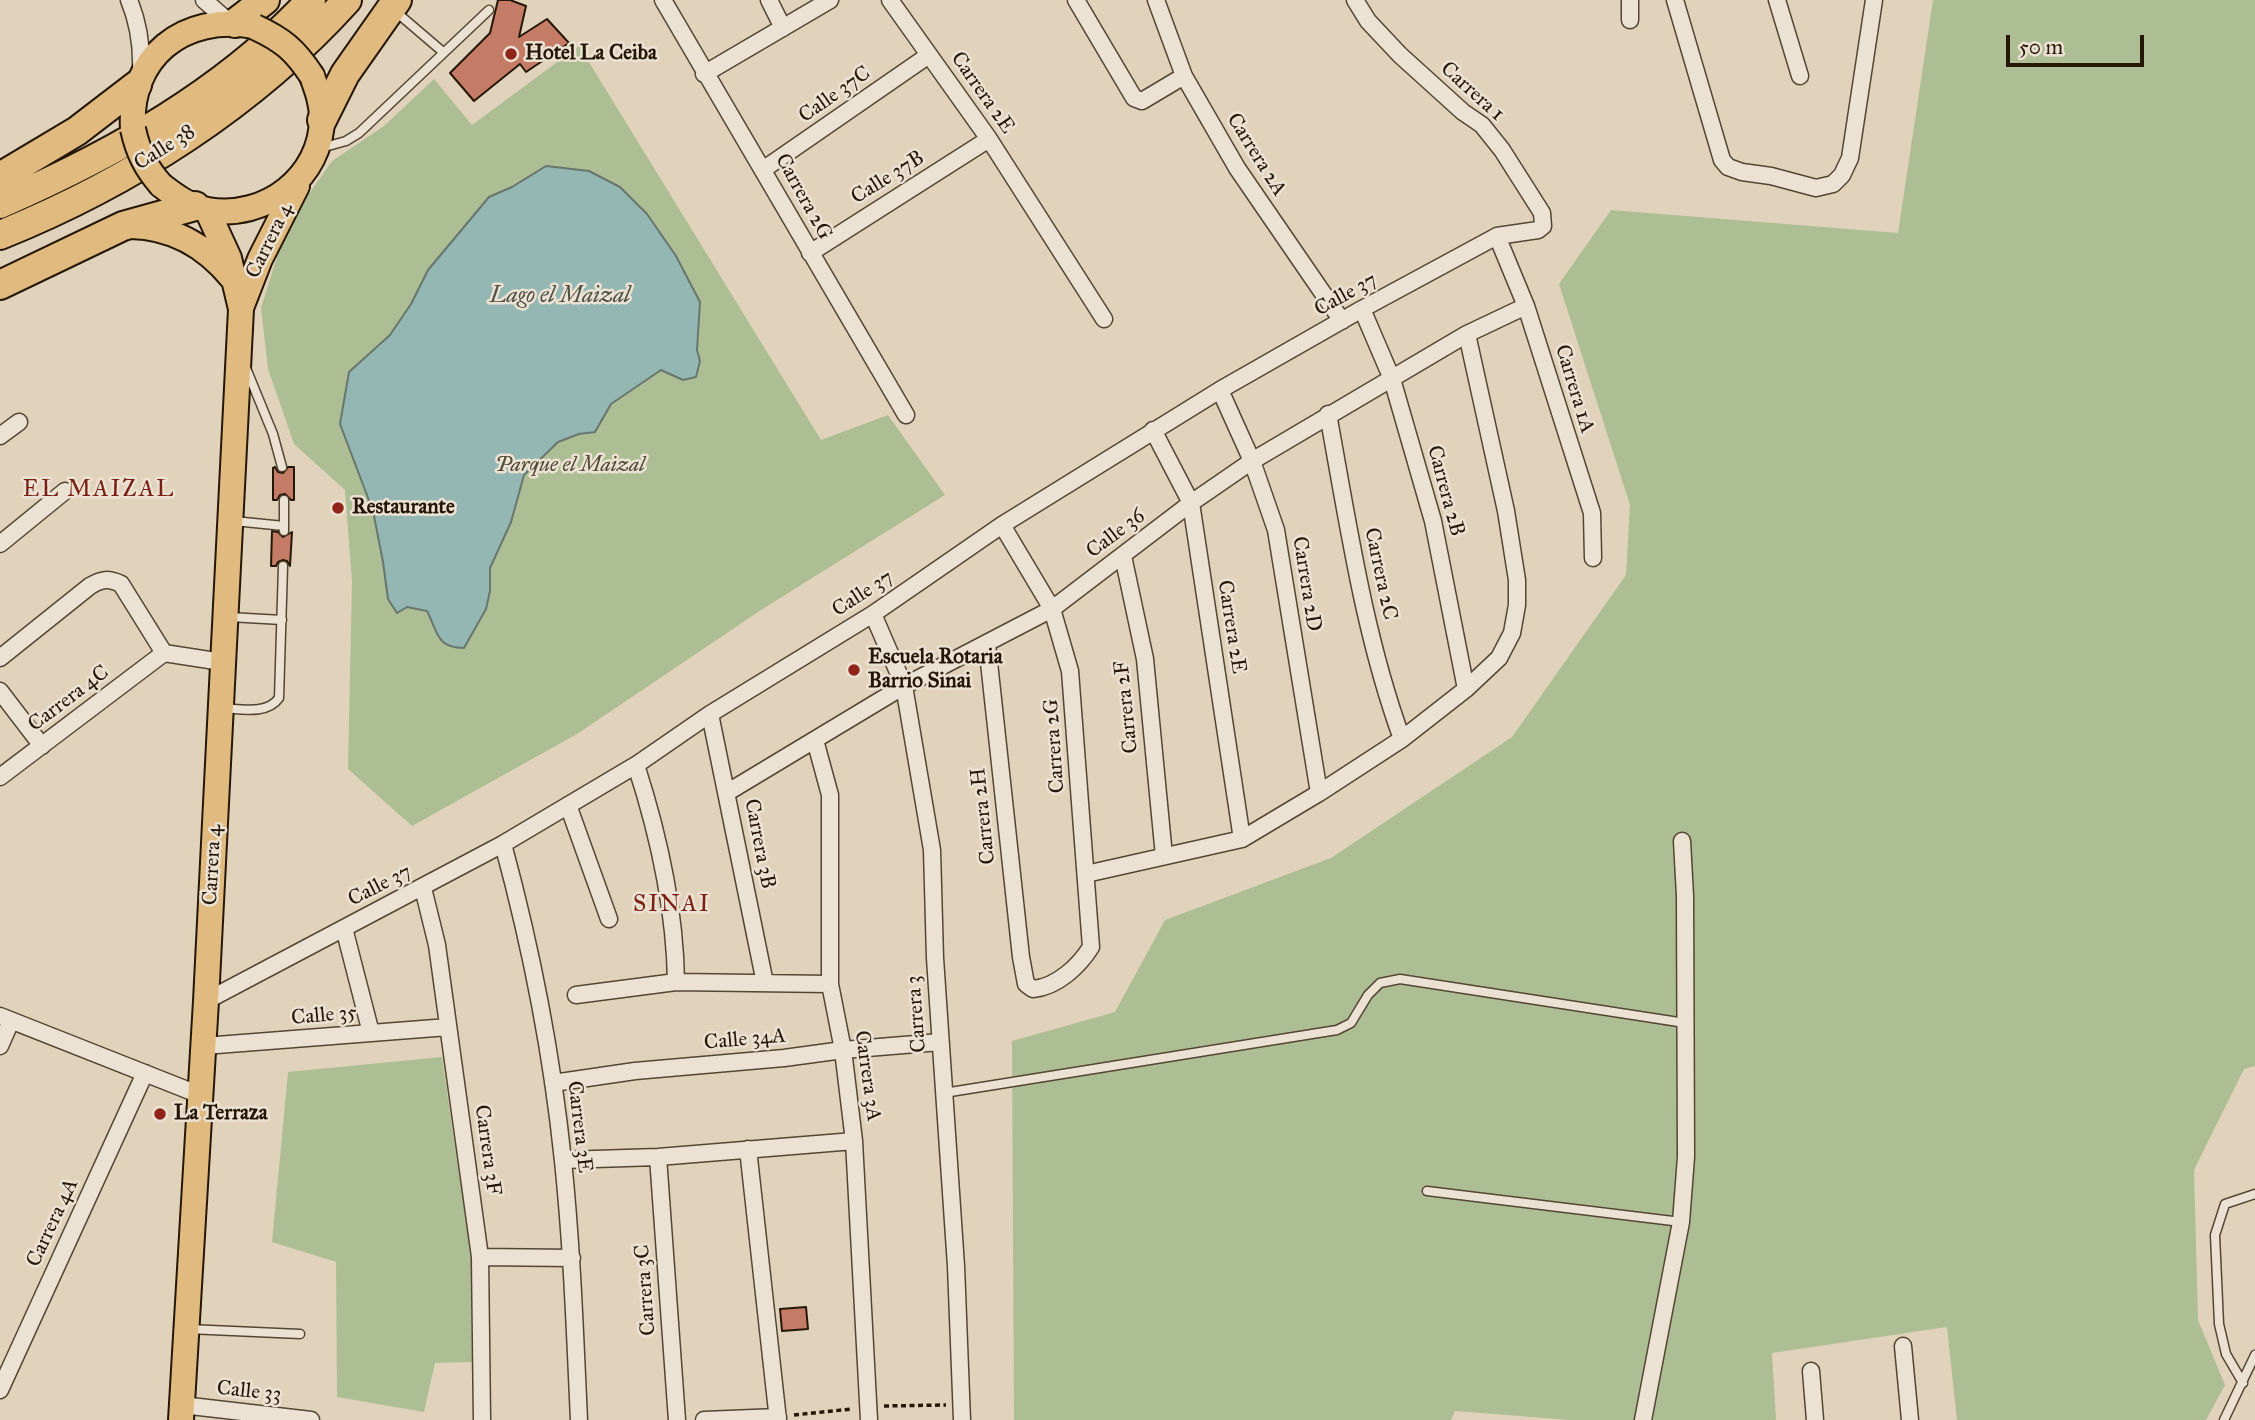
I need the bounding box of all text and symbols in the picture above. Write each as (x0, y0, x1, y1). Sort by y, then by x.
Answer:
scale bar (2010, 21, 2148, 65)
text: 50 m (2019, 34, 2063, 60)
place label: Hotel La Ceiba (525, 41, 657, 67)
marker: Hotel La Ceiba (503, 46, 519, 62)
street label: Carrera 2E (945, 47, 1019, 139)
street label: Carrera 1 (1435, 57, 1509, 127)
street label: Calle 37C (794, 61, 876, 129)
street label: Carrera 2A (1221, 109, 1291, 201)
street label: Calle 38 (130, 119, 200, 177)
street label: Calle 37B (847, 146, 929, 210)
street label: Carrera 2G (769, 150, 837, 244)
street label: Carrera 4 (241, 199, 299, 283)
street label: Calle 37 (1310, 268, 1382, 322)
water label: Lago el Maizal (490, 282, 630, 310)
street label: Carrera 1A (1549, 342, 1599, 436)
street label: Carrera 2B (1421, 443, 1469, 539)
park label: Parque el Maizal (495, 453, 645, 479)
district label: EL MAIZAL (24, 476, 174, 504)
place label: Restaurante (352, 495, 455, 521)
marker: Restaurante (330, 500, 346, 516)
street label: Calle 36 (1082, 504, 1150, 564)
street label: Carrera 2C (1358, 526, 1402, 622)
street label: Carrera 2D (1286, 535, 1326, 633)
street label: Calle 37 (828, 565, 898, 623)
street label: Carrera 2E (1211, 579, 1251, 675)
place label: Escuela Rotaria Barrio Sinai (868, 645, 1003, 695)
street label: Carrera 2F (1110, 659, 1144, 755)
street label: Carrera 4C (24, 660, 114, 738)
marker: Escuela Rotaria Barrio Sinai (846, 662, 862, 678)
street label: Carrera 2G (1039, 698, 1071, 794)
street label: Carrera 2H (966, 766, 1002, 866)
street label: Carrera 3B (738, 797, 780, 891)
street label: Carrera 4 (198, 824, 228, 906)
street label: Calle 37 (344, 859, 416, 913)
district label: SINAI (634, 891, 710, 919)
street label: Carrera 3 (902, 975, 932, 1053)
street label: Calle 35 (290, 1001, 358, 1031)
street label: Calle 34A (703, 1024, 787, 1056)
street label: Carrera 3A (848, 1029, 886, 1123)
street label: Carrera 3E (561, 1080, 597, 1174)
place label: La Terraza (174, 1101, 268, 1127)
street label: Carrera 3F (468, 1103, 506, 1197)
marker: La Terraza (152, 1106, 168, 1122)
street label: Carrera 4A (22, 1175, 84, 1271)
street label: Carrera 3C (630, 1243, 662, 1337)
street label: Calle 33 (216, 1376, 282, 1408)

